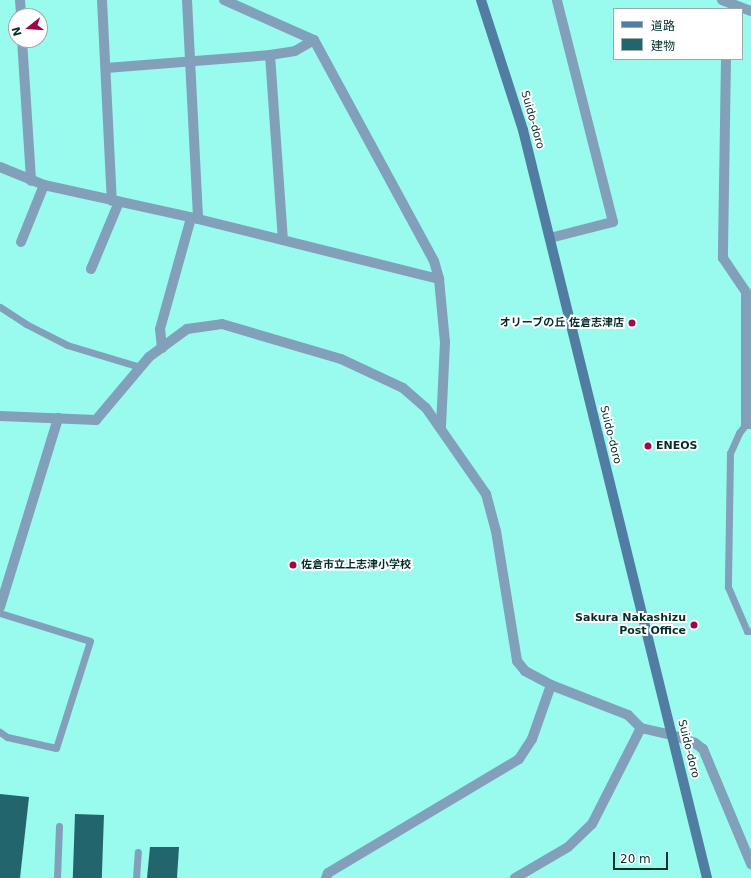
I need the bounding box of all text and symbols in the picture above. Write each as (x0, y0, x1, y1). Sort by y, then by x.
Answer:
north arrow (8, 8, 48, 48)
legend (613, 8, 743, 60)
text: 道路 (651, 19, 675, 33)
text: N (9, 25, 25, 38)
text: 建物 (651, 39, 675, 53)
street label: Suido-doro (517, 90, 547, 150)
place label: オリーブの丘 佐倉志津店 (499, 316, 624, 330)
marker: オリーブの丘 佐倉志津店 (627, 318, 637, 328)
street label: Suido-doro (596, 404, 624, 466)
place label: ENEOS (656, 439, 698, 453)
marker: ENEOS (643, 441, 653, 451)
place label: 佐倉市立上志津小学校 (301, 558, 411, 572)
marker: 佐倉市立上志津小学校 (288, 560, 298, 570)
place label: Sakura Nakashizu Post Office (575, 612, 686, 638)
marker: Sakura Nakashizu Post Office (689, 620, 699, 630)
street label: Suido-doro (674, 718, 702, 780)
scale bar (615, 844, 670, 870)
text: 20 m (620, 852, 651, 866)

